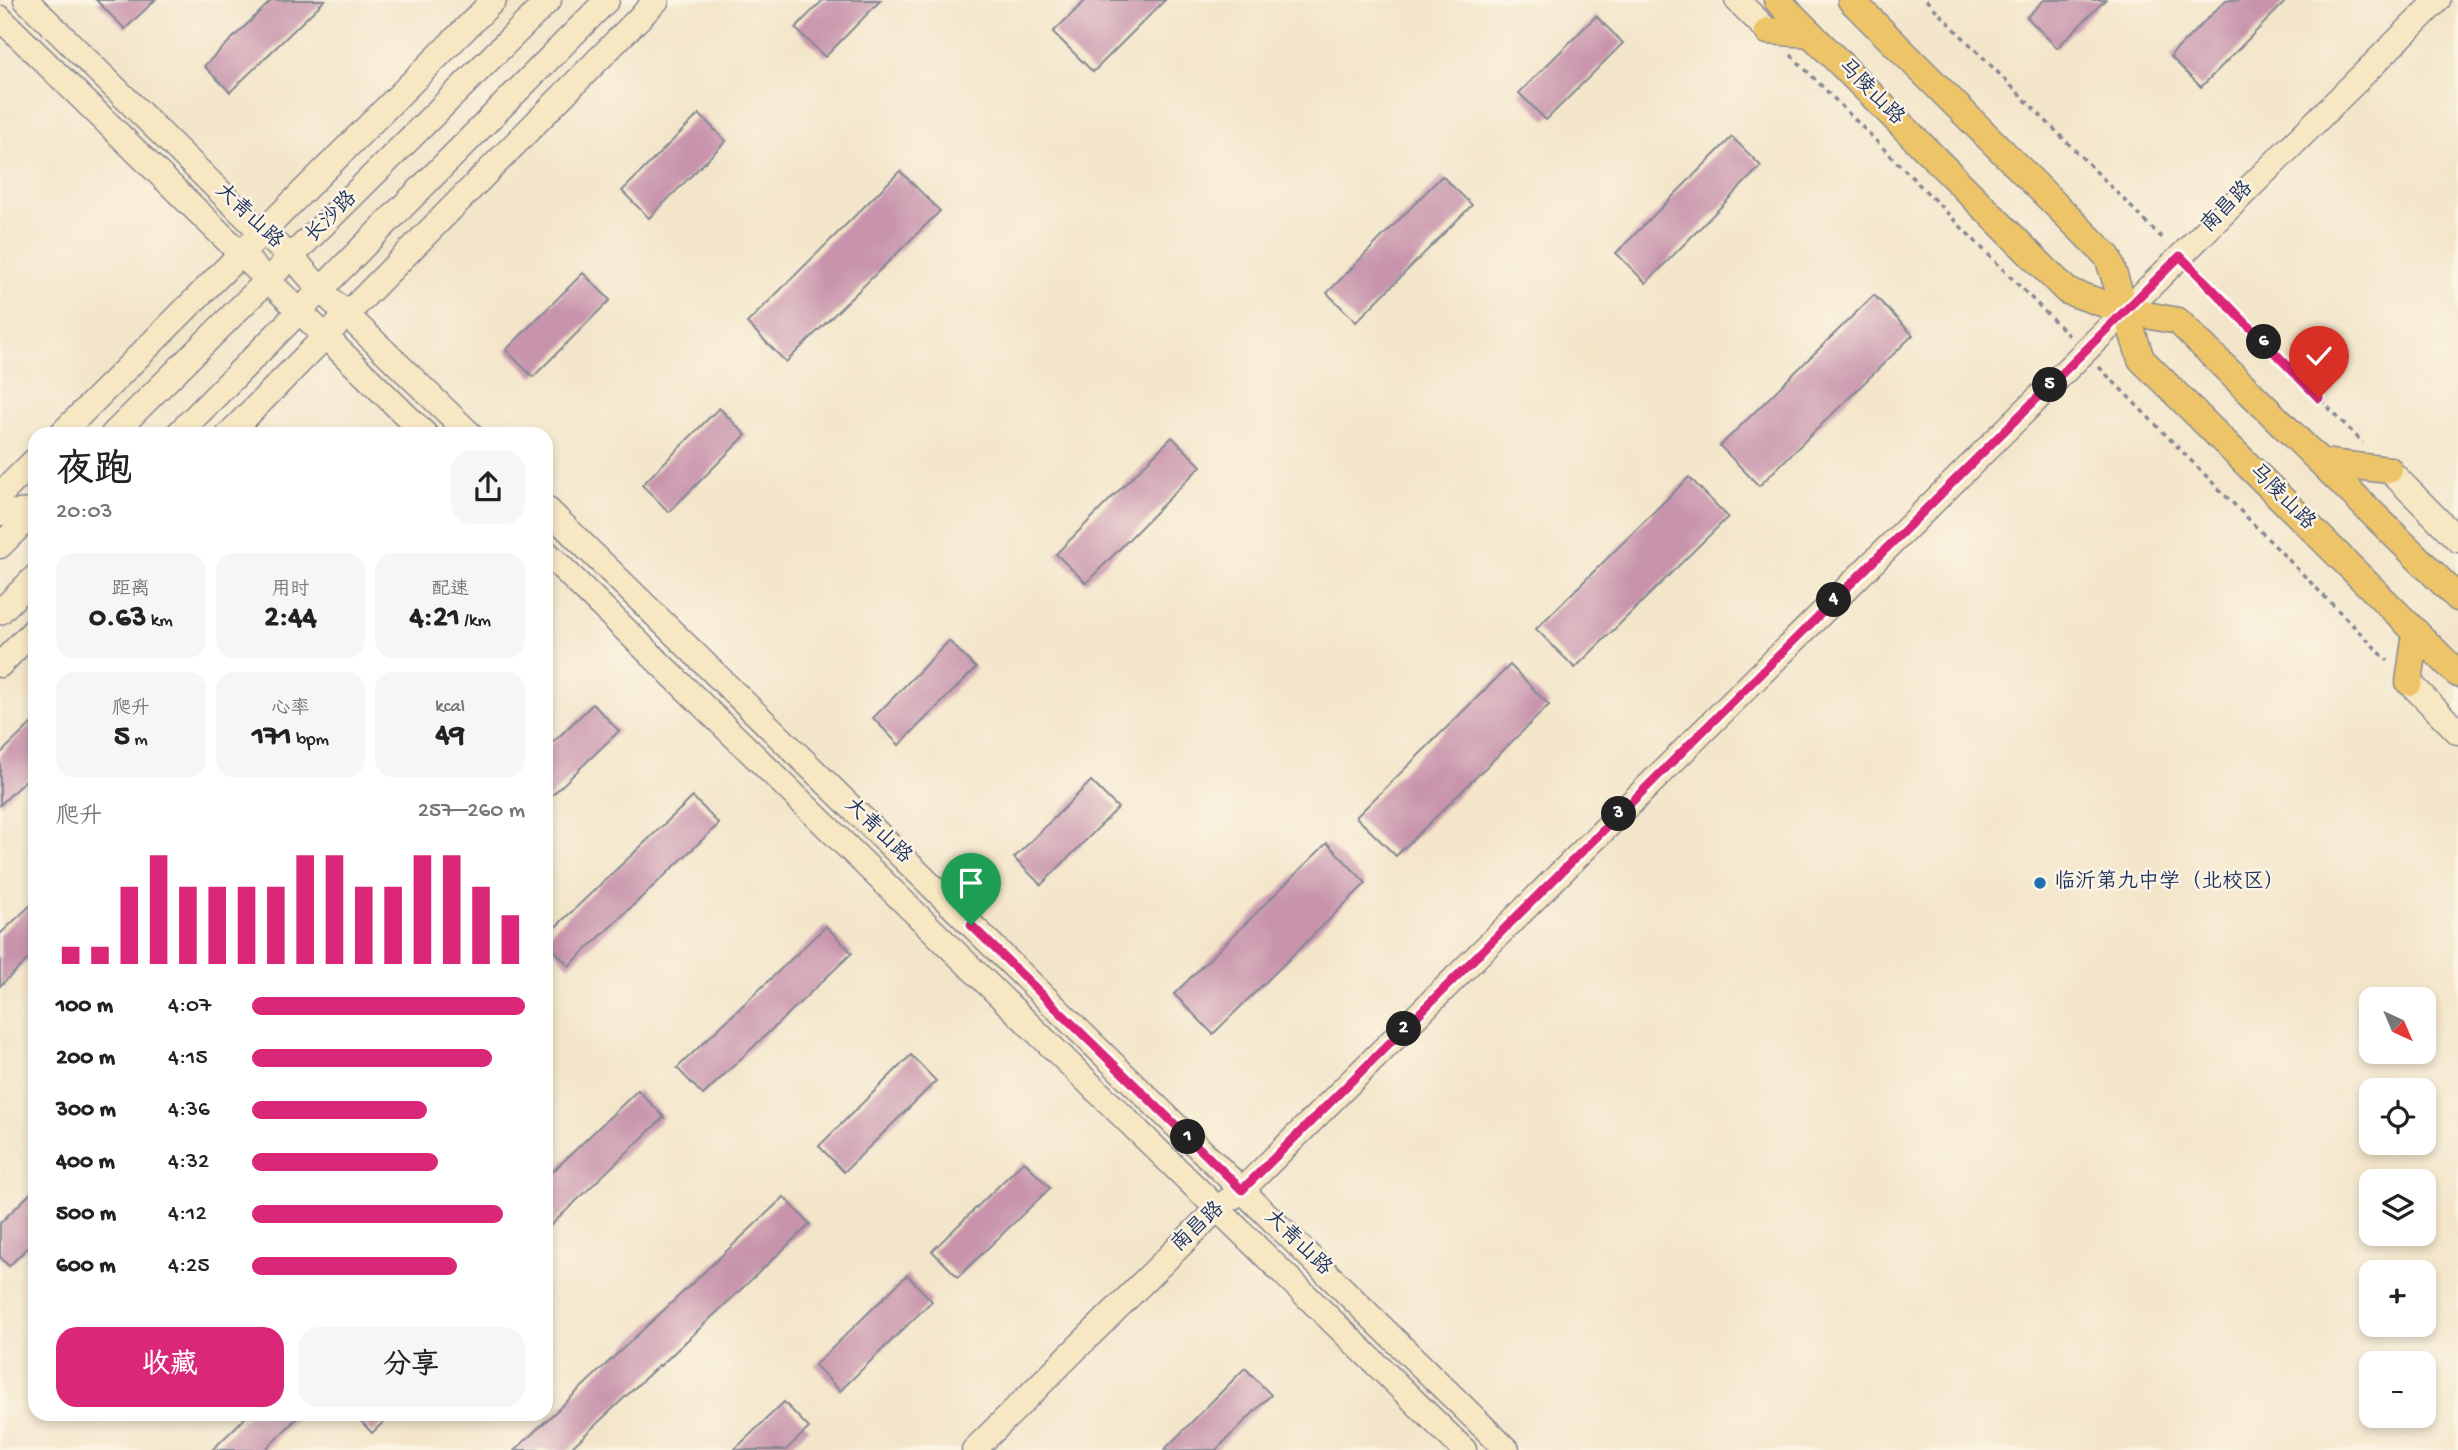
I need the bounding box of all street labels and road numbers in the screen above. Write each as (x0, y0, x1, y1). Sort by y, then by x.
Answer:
street label: 马陵山路 (1831, 53, 1910, 132)
street label: 南昌路 (2195, 175, 2259, 239)
street label: 大青山路 (209, 178, 289, 255)
street label: 长沙路 (299, 185, 363, 249)
street label: 马陵山路 (2242, 458, 2321, 537)
street label: 大青山路 (838, 792, 917, 870)
street label: 南昌路 (1166, 1196, 1231, 1259)
street label: 大青山路 (1258, 1204, 1337, 1282)

